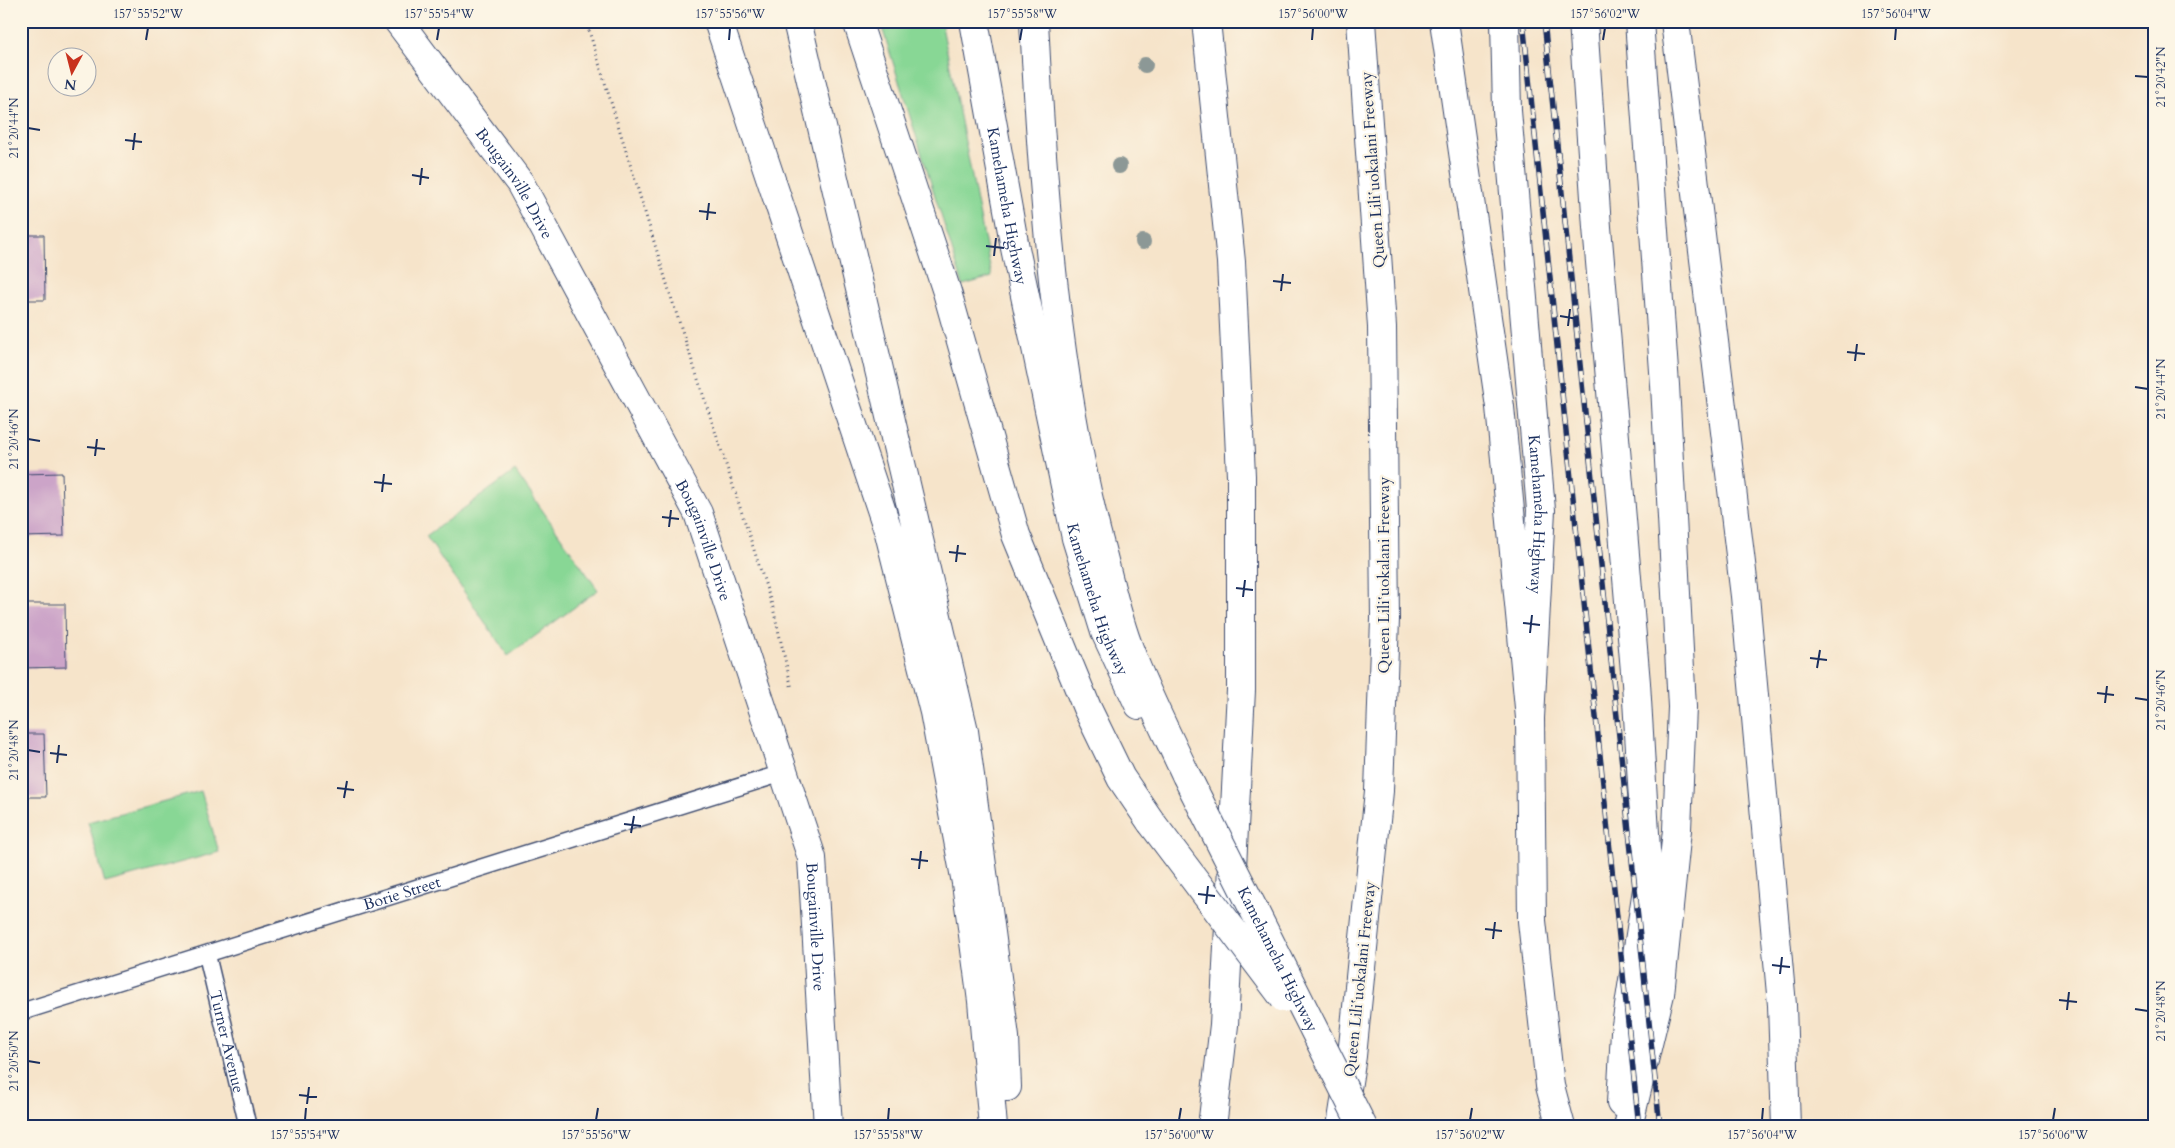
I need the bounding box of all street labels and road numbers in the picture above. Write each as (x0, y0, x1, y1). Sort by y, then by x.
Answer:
street label: Queen Liliʻuokalani Freeway (1355, 70, 1391, 269)
street label: Bougainville Drive (470, 123, 558, 243)
street label: Kamehameha Highway (981, 126, 1033, 288)
street label: Kamehameha Highway (1523, 434, 1551, 595)
street label: Bougainville Drive (670, 476, 736, 604)
street label: Queen Liliʻuokalani Freeway (1373, 476, 1395, 673)
street label: Kamehameha Highway (1061, 521, 1134, 680)
street label: Bougainville Drive (800, 862, 830, 992)
street label: Borie Street (361, 871, 443, 916)
street label: Queen Liliʻuokalani Freeway (1339, 880, 1381, 1078)
street label: Kamehameha Highway (1232, 883, 1324, 1036)
street label: Turner Avenue (204, 988, 250, 1095)

